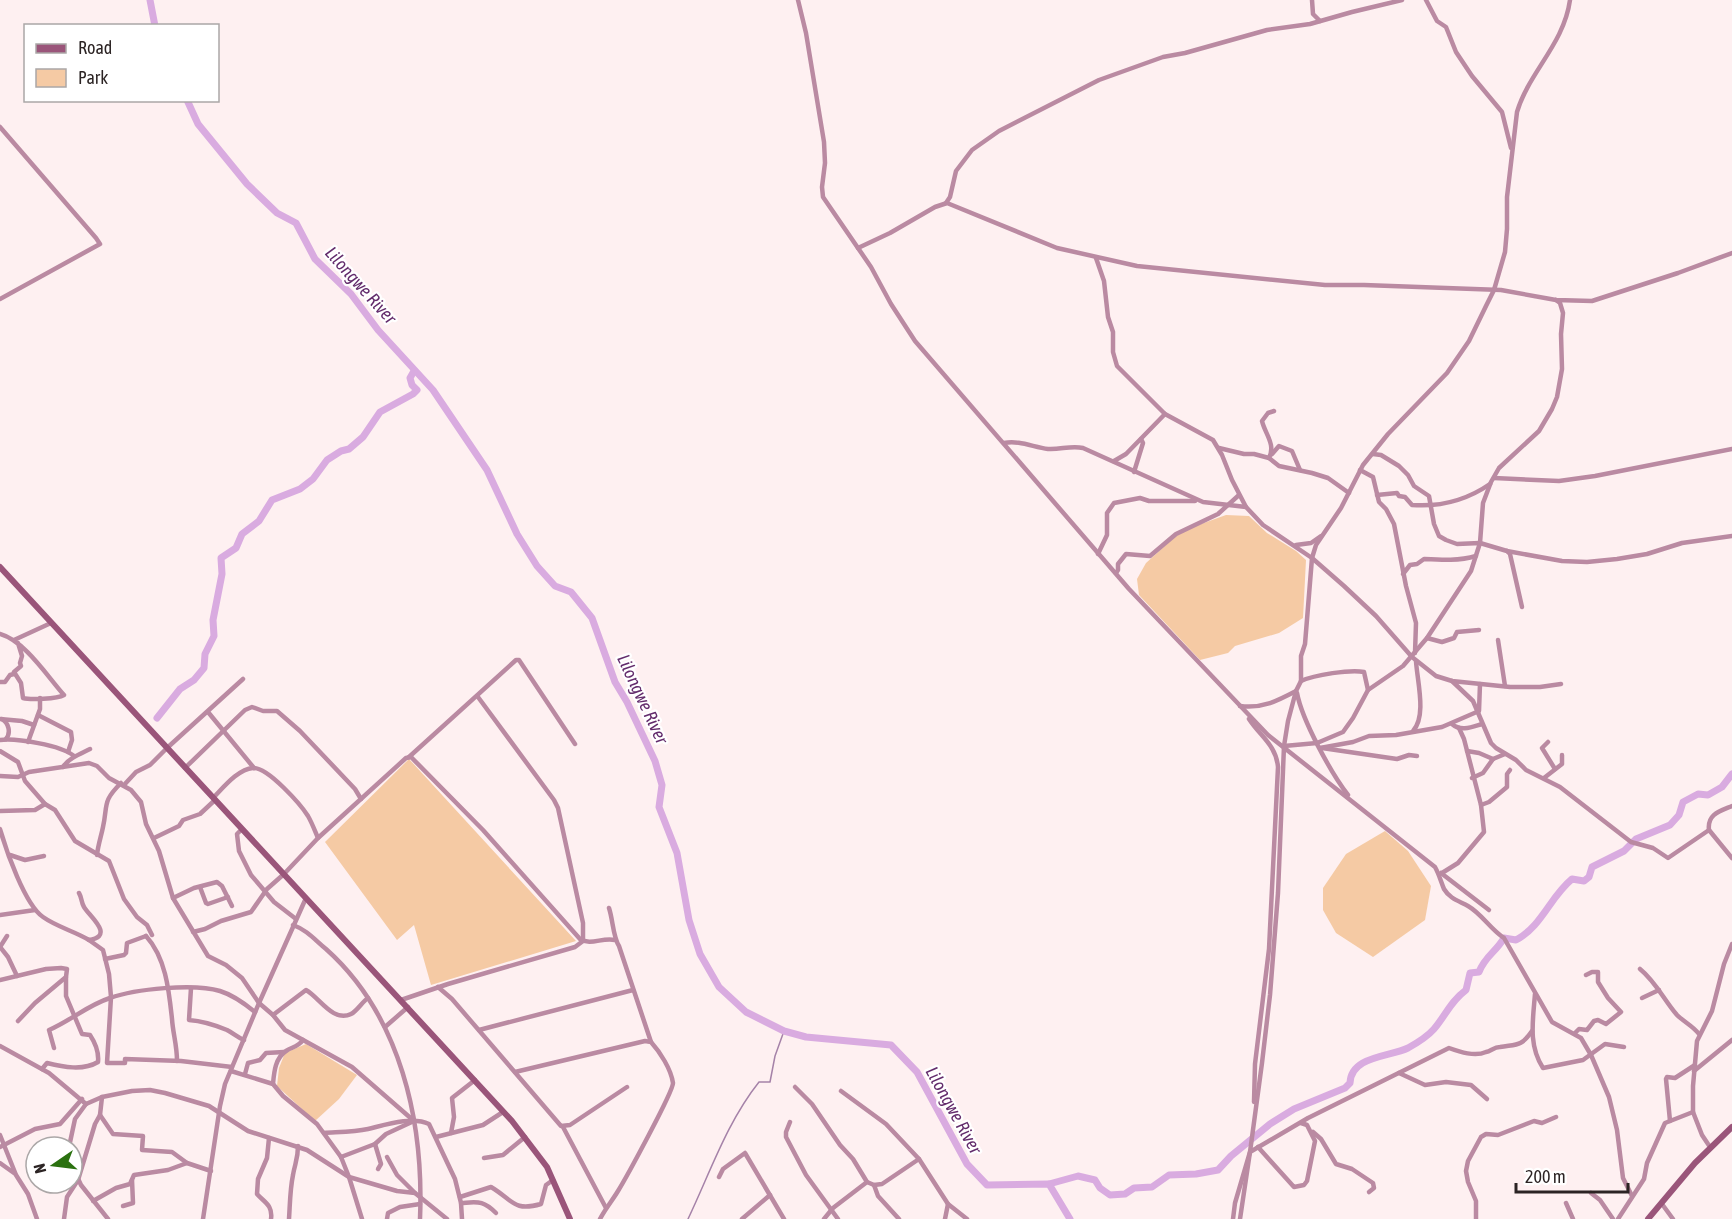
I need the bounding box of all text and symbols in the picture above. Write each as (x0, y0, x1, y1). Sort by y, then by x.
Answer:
legend (24, 24, 219, 102)
text: Road (78, 37, 112, 58)
text: Park (78, 67, 108, 88)
water label: Lilongwe River (321, 242, 401, 328)
water label: Lilongwe River (613, 651, 673, 748)
water label: Lilongwe River (921, 1063, 987, 1158)
north arrow (24, 1135, 84, 1195)
scale bar (1516, 1156, 1628, 1194)
text: N (30, 1162, 49, 1175)
text: 200 m (1525, 1166, 1566, 1187)

